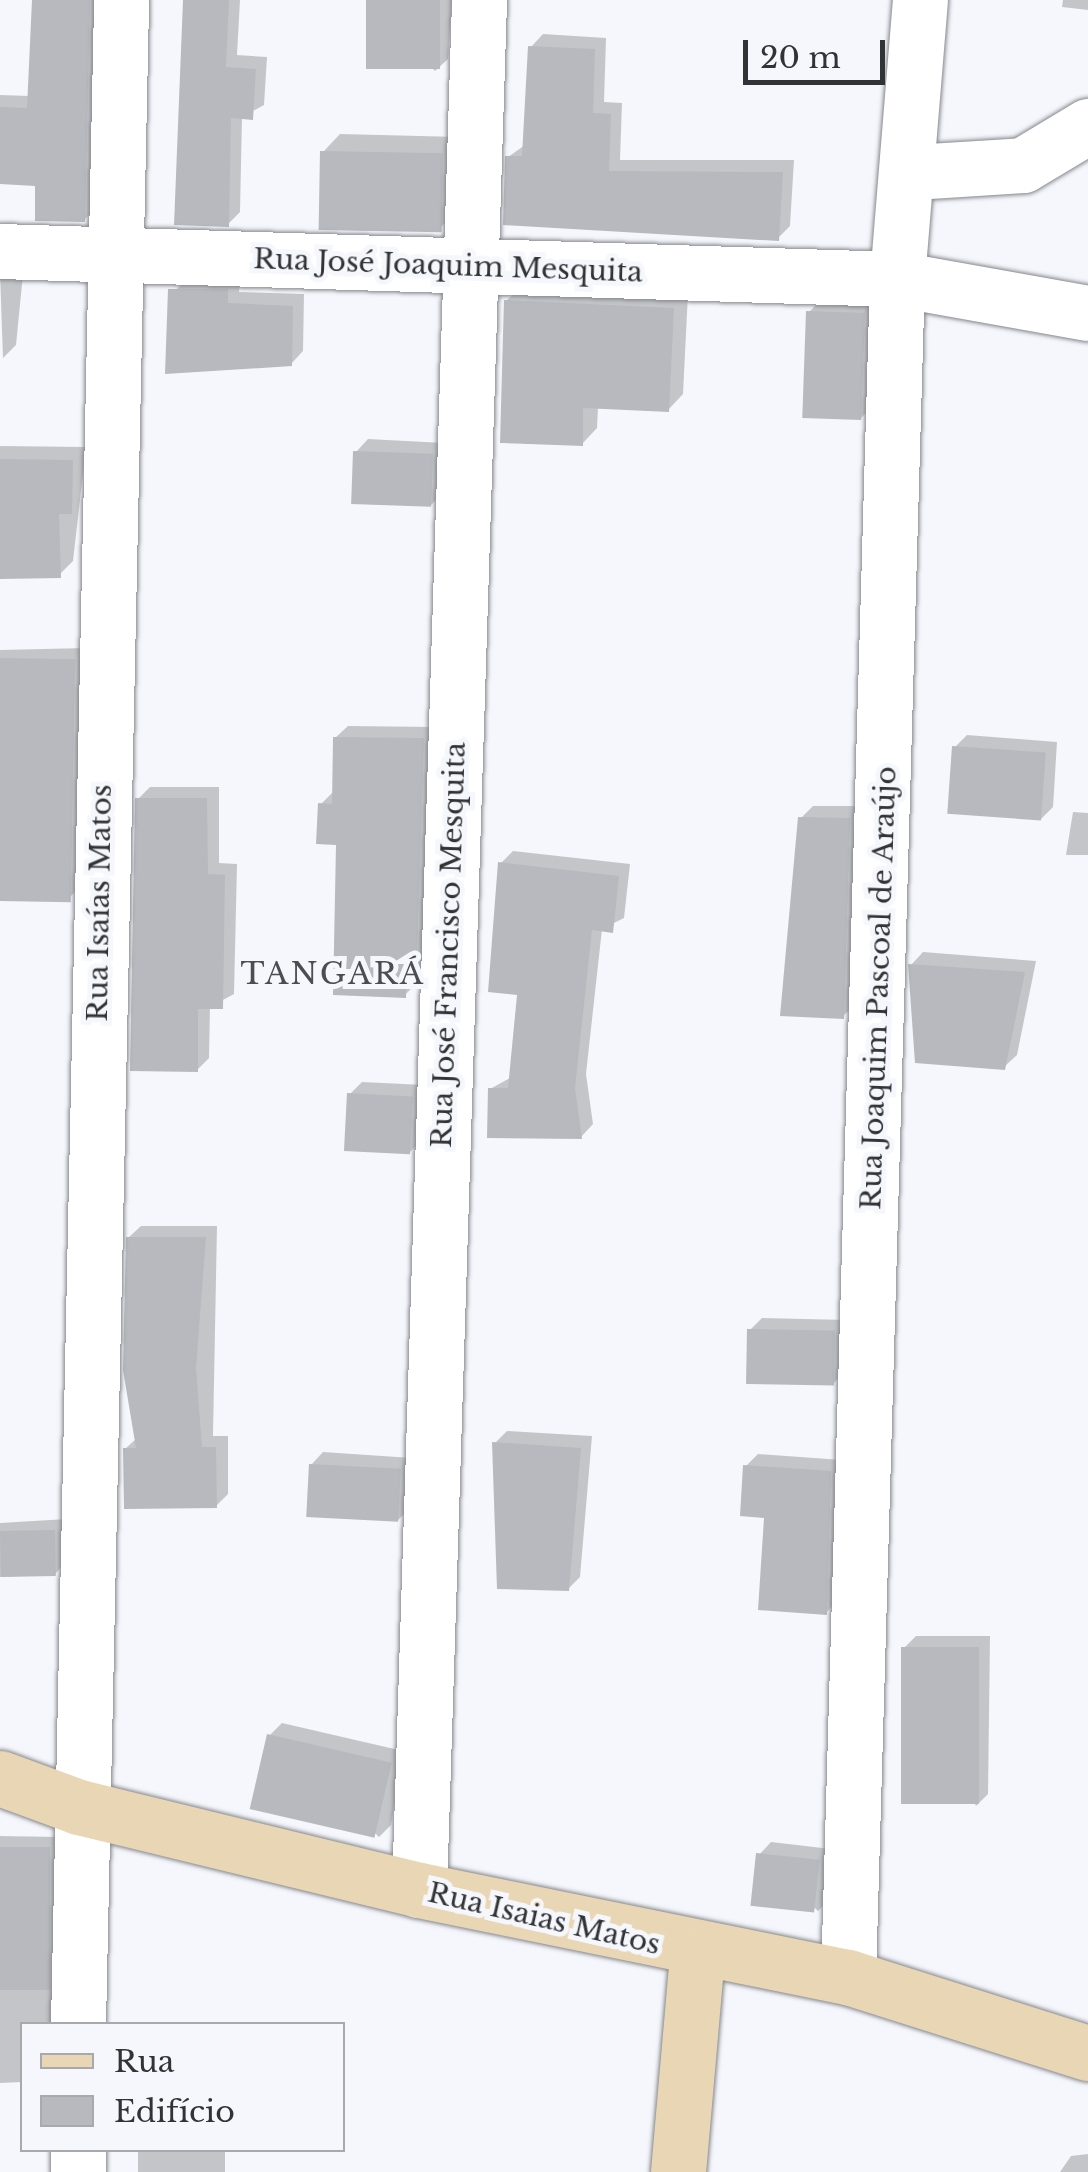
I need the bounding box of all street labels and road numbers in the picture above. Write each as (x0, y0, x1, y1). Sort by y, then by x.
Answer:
street label: Rua José Joaquim Mesquita (253, 242, 643, 290)
street label: Rua José Francisco Mesquita (425, 741, 473, 1149)
street label: Rua Joaquim Pascoal de Araújo (854, 765, 904, 1211)
street label: Rua Isaías Matos (81, 784, 119, 1022)
street label: Rua Isaias Matos (425, 1876, 663, 1962)

